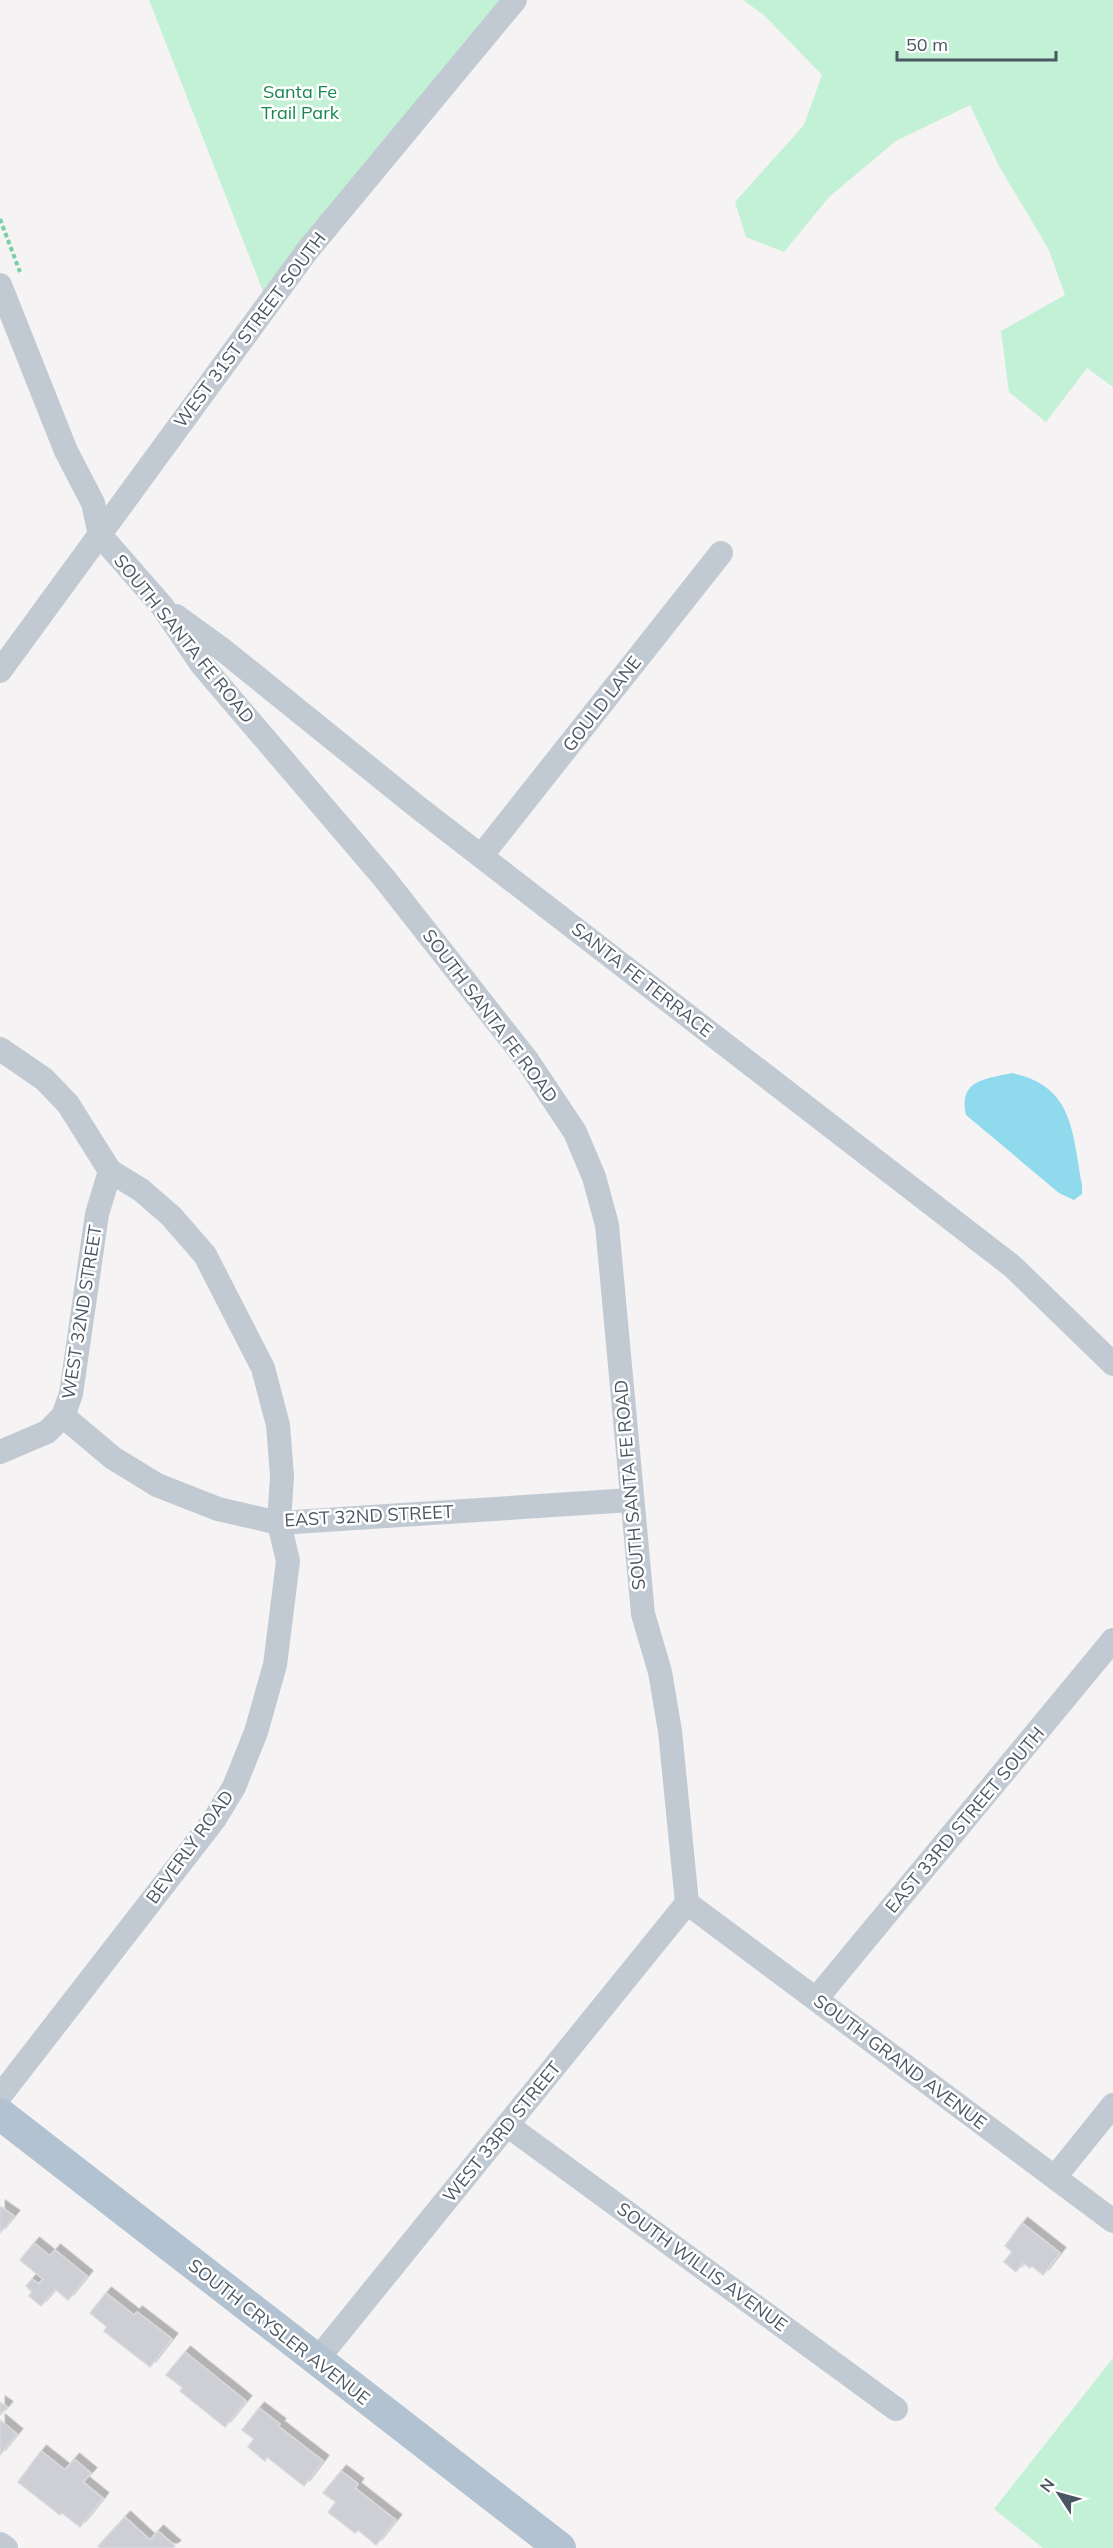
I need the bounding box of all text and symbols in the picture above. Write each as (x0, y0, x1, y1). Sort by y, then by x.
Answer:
scale bar (897, 24, 1056, 62)
text: 50 m (906, 33, 948, 56)
park label: Santa Fe Trail Park (261, 80, 340, 124)
street label: WEST 31ST STREET SOUTH (169, 227, 331, 432)
street label: SOUTH SANTA FE ROAD (109, 549, 260, 728)
street label: GOULD LANE (557, 651, 646, 756)
street label: SANTA FE TERRACE (567, 917, 717, 1042)
street label: SOUTH SANTA FE ROAD (418, 925, 563, 1107)
street label: WEST 32ND STREET (56, 1223, 107, 1401)
street label: SOUTH SANTA FE ROAD (609, 1379, 650, 1591)
street label: EAST 32ND STREET (284, 1500, 454, 1531)
street label: EAST 33RD STREET SOUTH (880, 1722, 1049, 1917)
street label: BEVERLY ROAD (141, 1786, 238, 1908)
street label: SOUTH GRAND AVENUE (809, 1989, 991, 2134)
street label: WEST 33RD STREET (438, 2056, 566, 2207)
street label: SOUTH WILLIS AVENUE (613, 2197, 792, 2336)
street label: SOUTH CRYSLER AVENUE (184, 2254, 375, 2410)
north arrow (1029, 2464, 1089, 2524)
text: N (1035, 2474, 1059, 2496)

